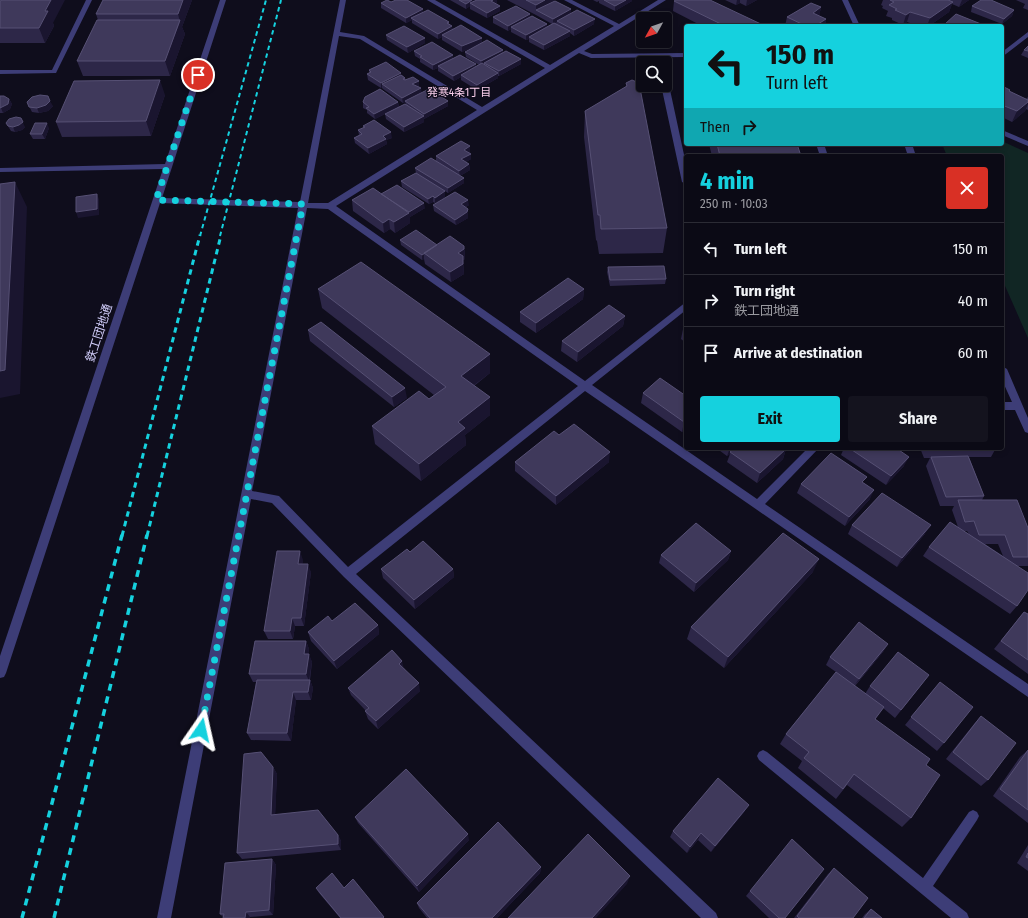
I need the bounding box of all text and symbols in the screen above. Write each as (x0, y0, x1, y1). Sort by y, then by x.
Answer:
north arrow (636, 12, 672, 48)
map controls (636, 12, 672, 92)
text: 150 m (766, 38, 834, 71)
icon: left (700, 40, 752, 92)
button: search (636, 56, 672, 92)
pin (181, 58, 215, 92)
icon: arrive (187, 64, 209, 86)
text: Turn left (766, 72, 828, 94)
district label: 発寒4条1丁目 (427, 86, 491, 99)
icon: right (738, 116, 760, 138)
text: Then (700, 118, 730, 136)
text: 4 min (700, 167, 754, 195)
button: close (946, 167, 988, 209)
text: 250 m · 10:03 (700, 196, 768, 211)
icon: left (700, 238, 722, 260)
text: Turn left (734, 240, 787, 258)
text: 150 m (952, 240, 988, 258)
text: Turn right (734, 282, 795, 300)
icon: right (700, 290, 722, 312)
text: 40 m (958, 292, 988, 310)
street label: 鉄工団地通 (83, 302, 115, 364)
text: 鉄工団地通 (734, 303, 799, 318)
icon: arrive (700, 342, 722, 364)
text: Arrive at destination (734, 344, 862, 362)
text: 60 m (958, 344, 988, 362)
button: Exit (700, 396, 840, 442)
button: Share (848, 396, 988, 442)
position arrow (180, 709, 222, 751)

